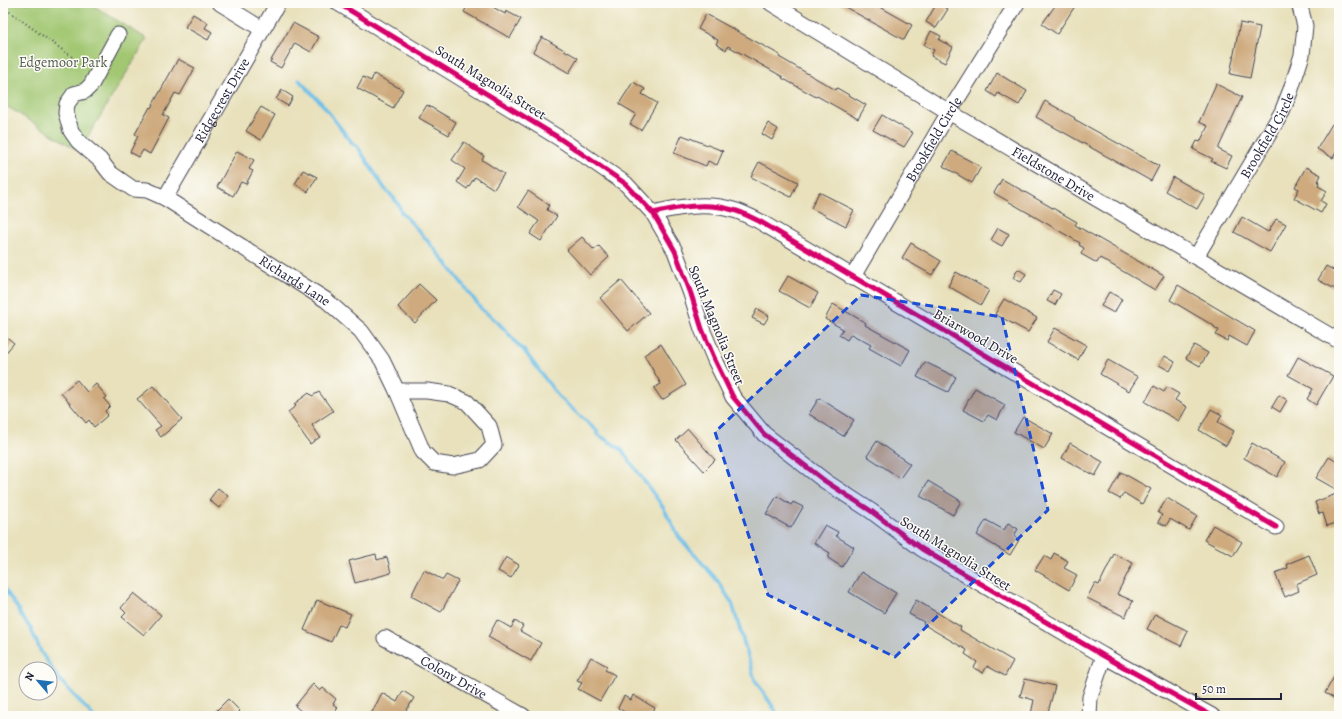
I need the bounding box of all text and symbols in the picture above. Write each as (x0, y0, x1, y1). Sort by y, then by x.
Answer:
street label: South Magnolia Street (432, 41, 550, 124)
park label: Edgemoor Park (19, 53, 107, 72)
street label: Ridgecrest Drive (190, 55, 254, 146)
street label: Brookfield Circle (1236, 90, 1299, 182)
street label: Brookfield Circle (901, 93, 966, 185)
street label: Fieldstone Drive (1008, 142, 1098, 206)
street label: Richards Lane (255, 251, 335, 310)
street label: South Magnolia Street (684, 262, 749, 388)
street label: Briarwood Drive (930, 304, 1022, 368)
street label: South Magnolia Street (897, 512, 1015, 595)
street label: Colony Drive (417, 651, 490, 704)
north arrow (18, 661, 58, 701)
text: N (21, 669, 38, 684)
scale bar (1196, 675, 1281, 701)
text: 50 m (1202, 681, 1226, 697)

